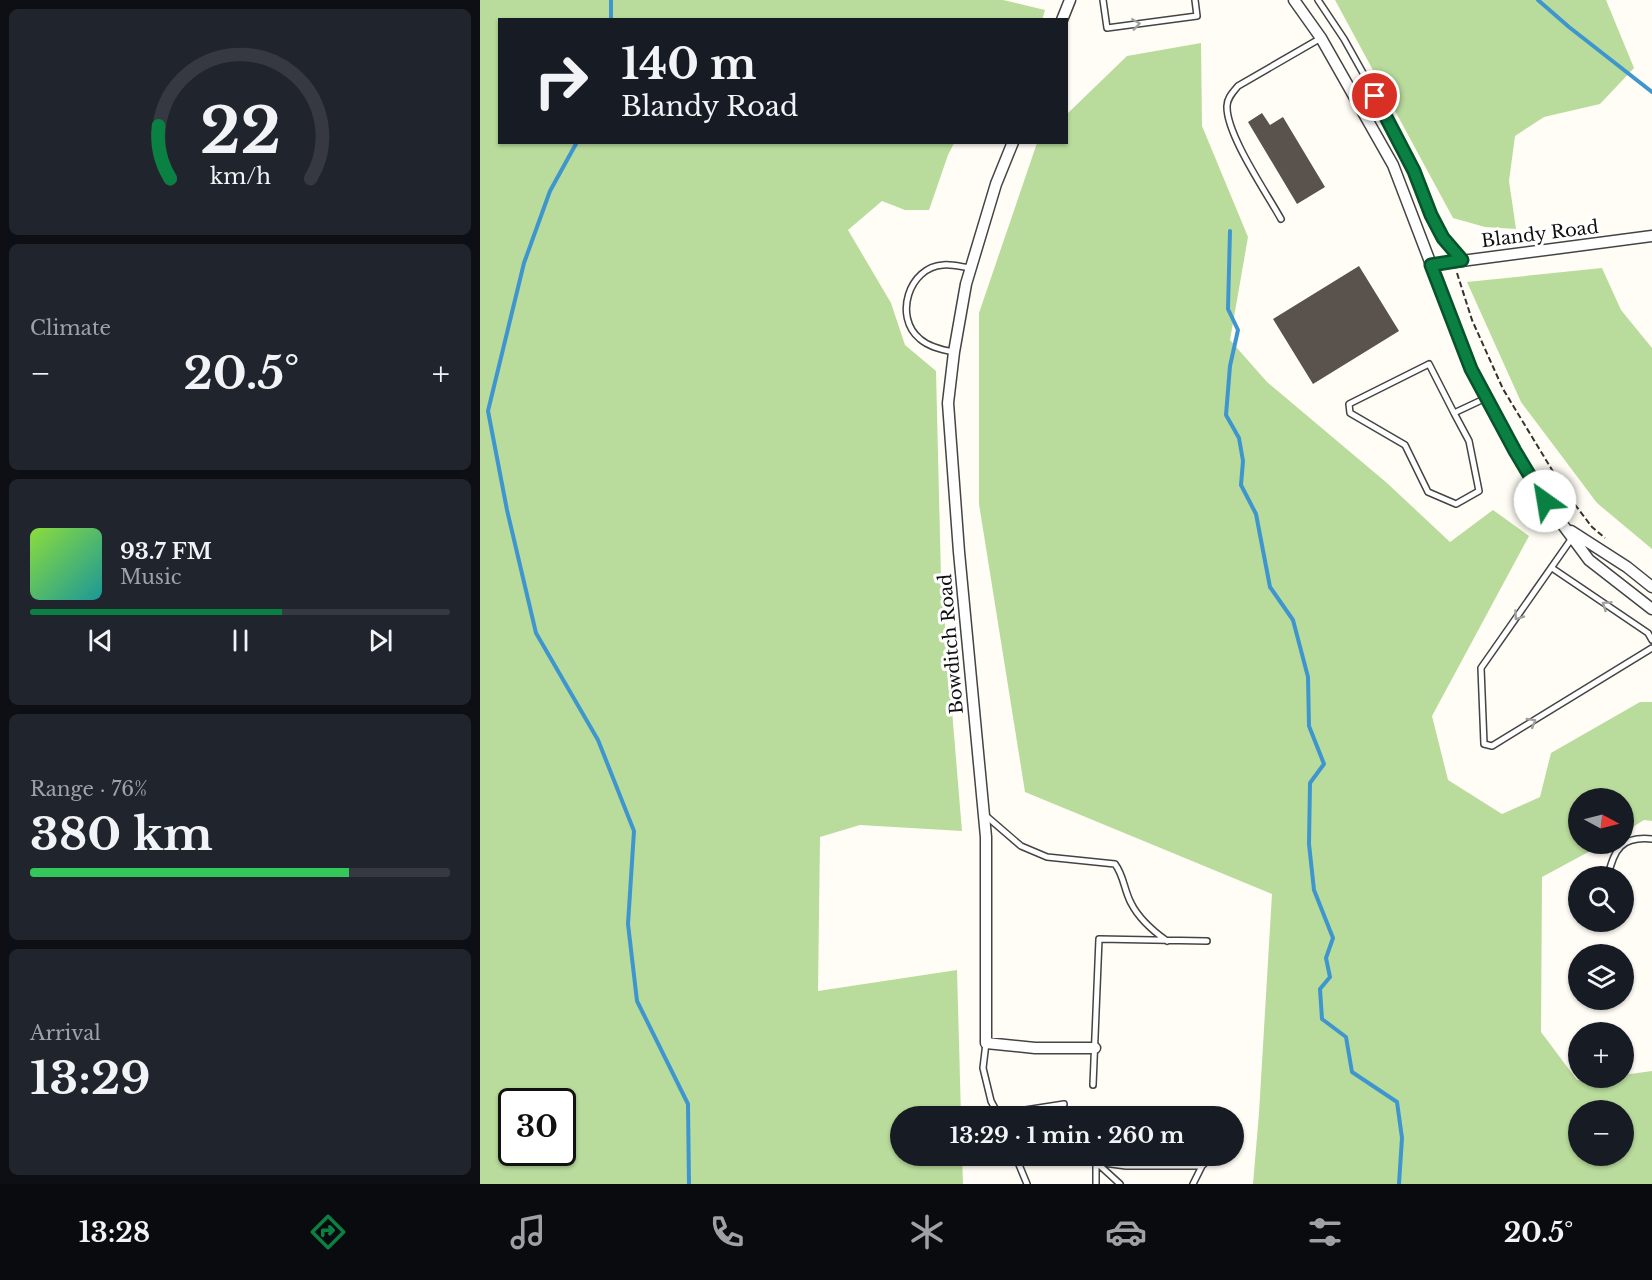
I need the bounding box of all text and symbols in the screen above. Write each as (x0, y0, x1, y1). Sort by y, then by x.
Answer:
one-way arrow (1132, 19, 1141, 31)
text: 140 m (621, 38, 757, 90)
icon: right (522, 42, 600, 120)
pin (1349, 70, 1400, 121)
icon: arrive (1358, 79, 1391, 112)
text: Blandy Road (621, 90, 798, 123)
text: 22 (199, 92, 281, 170)
text: km/h (210, 163, 271, 190)
street label: Blandy Road (1480, 216, 1600, 252)
text: Climate (30, 316, 111, 340)
text: 20.5° (183, 345, 299, 401)
text: − (30, 353, 51, 394)
text: + (432, 353, 450, 394)
position arrow (1513, 469, 1577, 533)
text: 93.7 FM (120, 538, 212, 565)
text: Music (120, 565, 181, 589)
street label: Bowditch Road (934, 573, 968, 715)
one-way arrow (1602, 601, 1613, 612)
one-way arrow (1514, 609, 1525, 620)
icon: previous (84, 624, 117, 657)
icon: pause (224, 624, 257, 657)
icon: next (364, 624, 397, 657)
one-way arrow (1526, 717, 1536, 729)
text: Range · 76% (30, 777, 147, 801)
north arrow (1568, 788, 1634, 854)
map controls (1568, 788, 1634, 1166)
text: 380 km (30, 806, 213, 862)
button: search (1568, 866, 1634, 932)
button: layers (1568, 944, 1634, 1010)
text: Arrival (30, 1021, 101, 1045)
button: + (1568, 1022, 1634, 1088)
text: 13:29 (30, 1050, 151, 1106)
speed limit sign: 30 (498, 1088, 576, 1166)
button: − (1568, 1100, 1634, 1166)
text: 13:29 · 1 min · 260 m (950, 1122, 1184, 1149)
icon: directions (307, 1211, 349, 1253)
icon: music (507, 1211, 549, 1253)
icon: phone (706, 1211, 748, 1253)
icon: climate (906, 1211, 948, 1253)
icon: car (1105, 1211, 1147, 1253)
icon: filters (1304, 1211, 1346, 1253)
text: 13:28 (79, 1216, 150, 1249)
text: 20.5° (1504, 1216, 1573, 1249)

